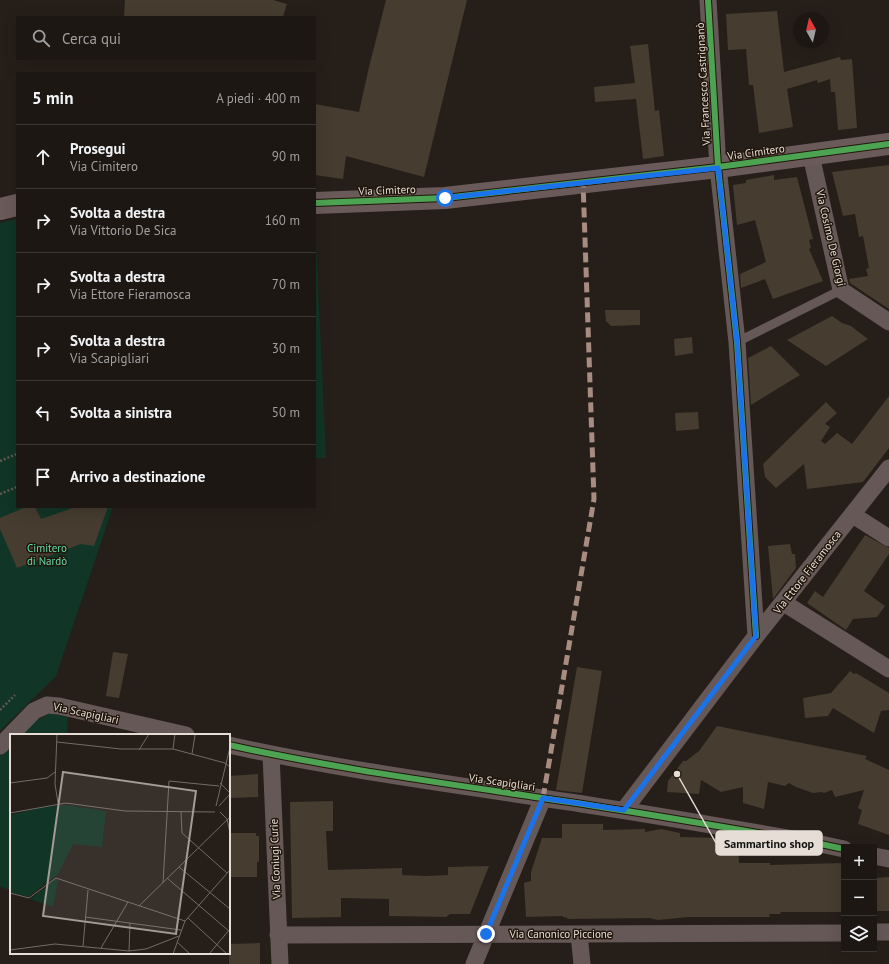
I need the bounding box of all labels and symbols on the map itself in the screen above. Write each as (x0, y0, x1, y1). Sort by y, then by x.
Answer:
north arrow (793, 12, 829, 48)
street label: Via Francesco Castrignanò (693, 22, 713, 147)
street label: Via Cimitero (726, 141, 786, 163)
street label: Via Cimitero (357, 182, 416, 198)
street label: Via Cosimo De Giorgi (813, 187, 849, 288)
route start (436, 189, 454, 207)
street label: Via Ettore Fieramosca (769, 527, 844, 617)
park label: Cimitero di Nardò (27, 541, 67, 568)
street label: Via Scapigliari (51, 699, 120, 727)
inset map (10, 734, 230, 954)
street label: Via Scapigliari (467, 770, 536, 794)
street label: Via Coniugi Curie (267, 818, 283, 900)
callout: Sammartino shop (716, 831, 822, 855)
text: Sammartino shop (724, 836, 815, 851)
route end (477, 925, 495, 943)
street label: Via Canonico Piccione (509, 927, 613, 941)

